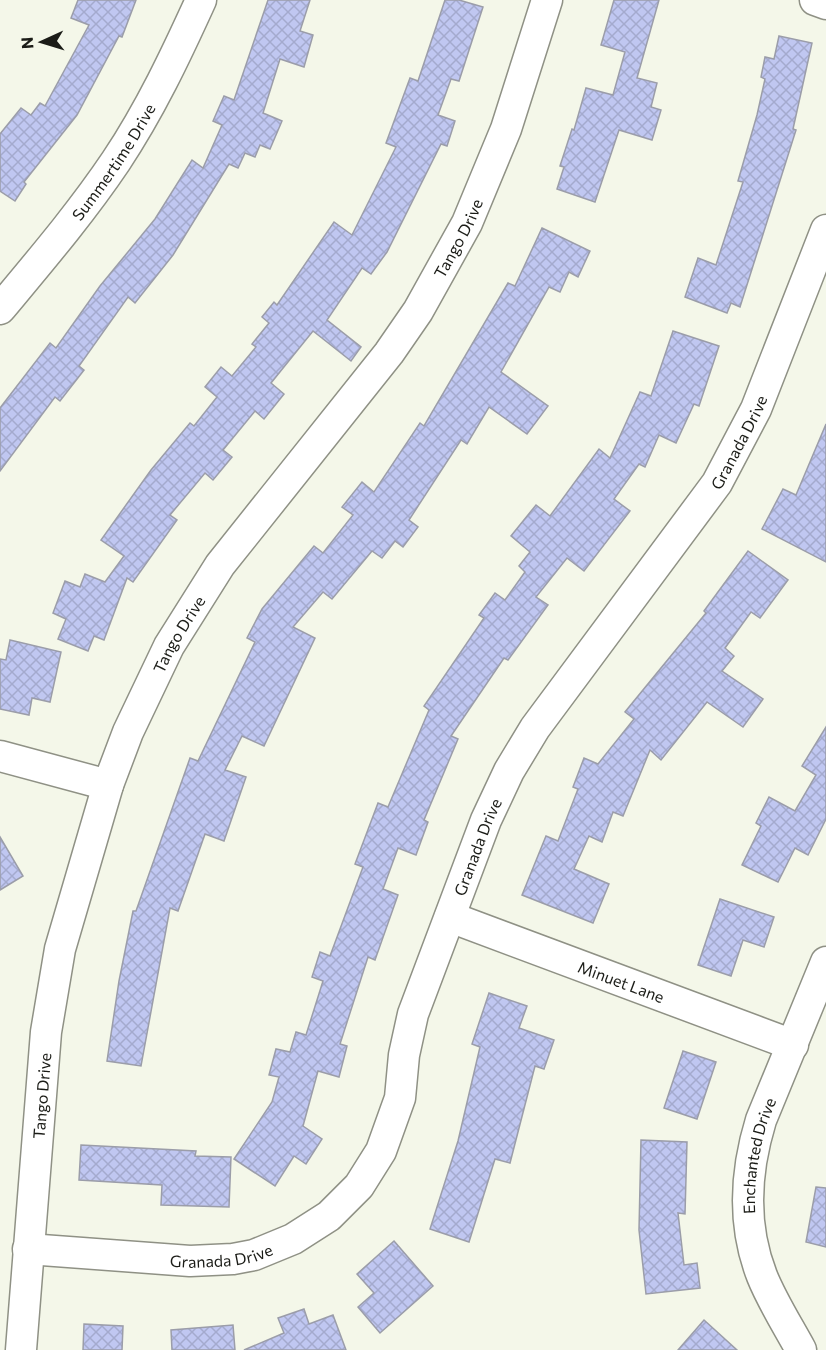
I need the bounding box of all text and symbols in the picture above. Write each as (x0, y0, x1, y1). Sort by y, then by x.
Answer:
north arrow (12, 12, 72, 72)
text: N (17, 36, 36, 50)
street label: Summertime Drive (67, 100, 158, 223)
street label: Tango Drive (429, 196, 486, 281)
street label: Granada Drive (706, 392, 770, 492)
street label: Tango Drive (148, 592, 208, 675)
street label: Granada Drive (449, 795, 505, 898)
street label: Minuet Lane (576, 956, 667, 1006)
street label: Tango Drive (28, 1052, 54, 1140)
street label: Enchanted Drive (738, 1094, 779, 1214)
street label: Granada Drive (169, 1239, 275, 1271)

